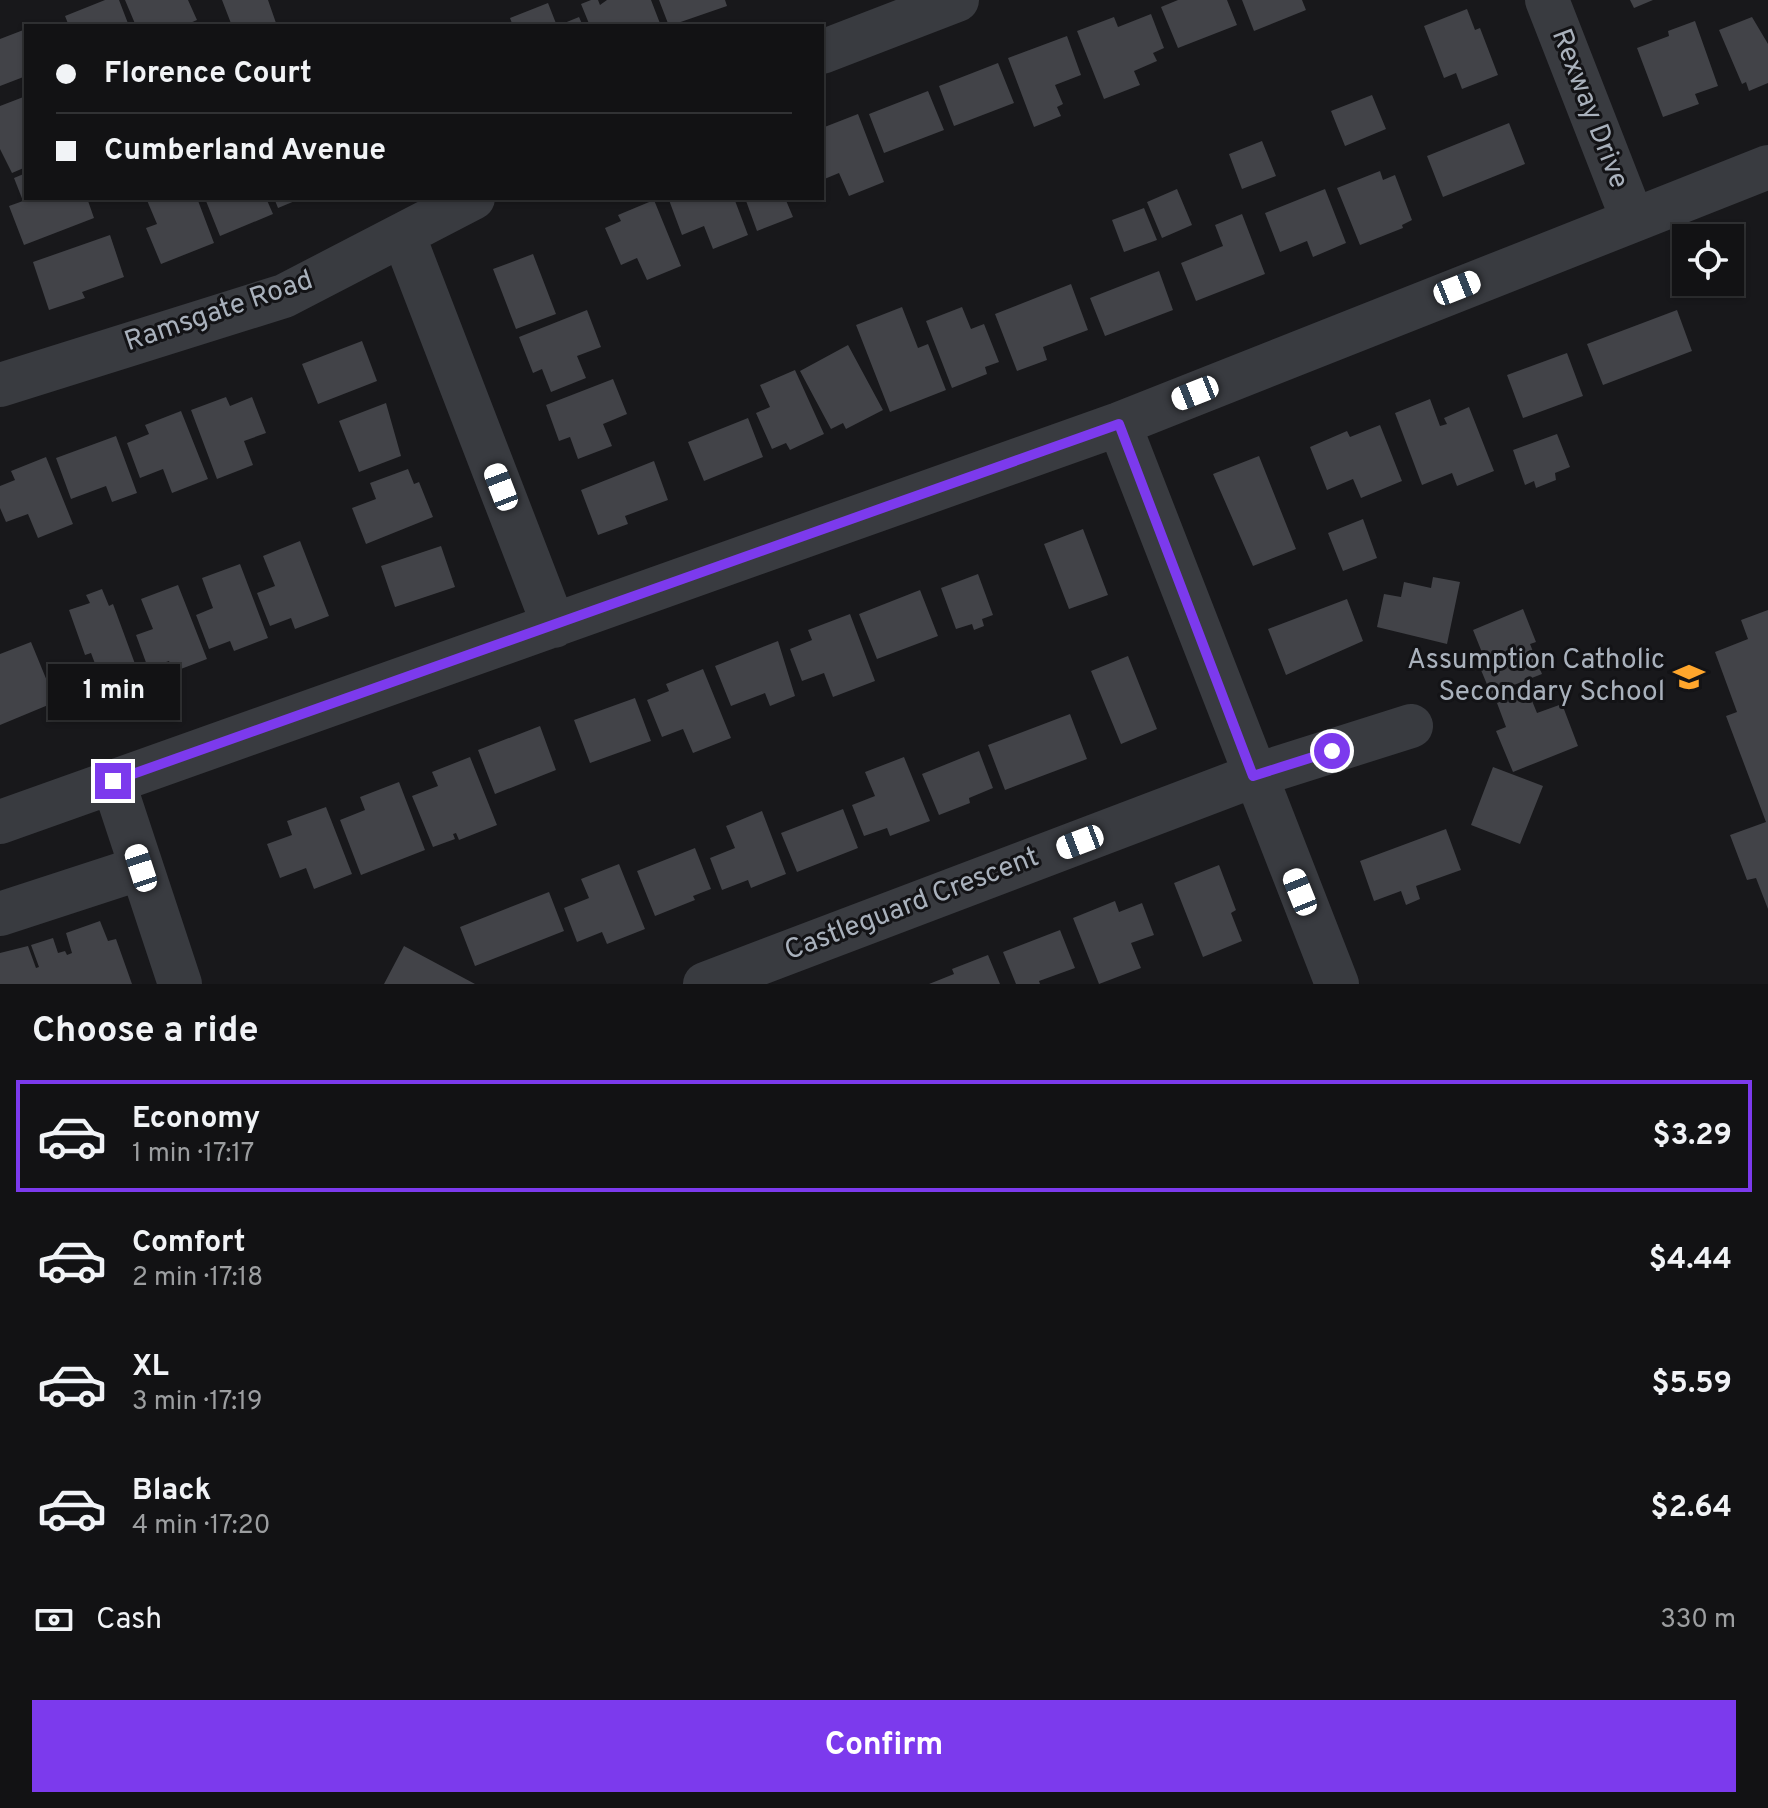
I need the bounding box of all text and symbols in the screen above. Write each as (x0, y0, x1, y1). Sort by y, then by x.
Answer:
street label: Rexway Drive (1542, 24, 1636, 194)
text: Florence Court (104, 56, 312, 93)
text: Cumberland Avenue (104, 133, 386, 170)
map controls (1672, 224, 1744, 296)
button: locate (1672, 224, 1744, 296)
street label: Ramsgate Road (120, 263, 318, 361)
car (1430, 268, 1484, 308)
car (1168, 373, 1222, 413)
car (481, 460, 521, 514)
place label: Assumption Catholic Secondary School (1407, 643, 1665, 711)
school or university icon: Assumption Catholic Secondary School (1672, 660, 1706, 694)
callout: 1 min (47, 665, 179, 721)
text: 1 min (83, 675, 145, 708)
route start (1314, 733, 1350, 769)
route end (95, 763, 131, 799)
car (1053, 822, 1107, 862)
street label: Castleguard Crescent (780, 840, 1044, 970)
car (122, 841, 160, 895)
car (1280, 865, 1320, 919)
text: Choose a ride (32, 1009, 258, 1055)
icon: car (36, 1100, 108, 1172)
text: Economy (132, 1101, 260, 1138)
text: $3.29 (1653, 1118, 1732, 1155)
text: 1 min · 17:17 (132, 1138, 254, 1171)
icon: car (36, 1224, 108, 1296)
text: Comfort (132, 1225, 245, 1262)
text: $4.44 (1649, 1242, 1732, 1279)
text: 2 min · 17:18 (132, 1262, 263, 1295)
icon: car (36, 1348, 108, 1420)
text: XL (132, 1349, 169, 1386)
text: $5.59 (1651, 1366, 1732, 1403)
text: 3 min · 17:19 (132, 1386, 262, 1419)
icon: car (36, 1472, 108, 1544)
text: Black (132, 1473, 211, 1510)
text: $2.64 (1651, 1490, 1732, 1527)
text: 4 min · 17:20 (132, 1510, 270, 1543)
icon: cash (32, 1598, 76, 1642)
text: Cash (96, 1602, 162, 1639)
text: 330 m (1660, 1604, 1736, 1637)
button: Confirm (32, 1700, 1736, 1792)

